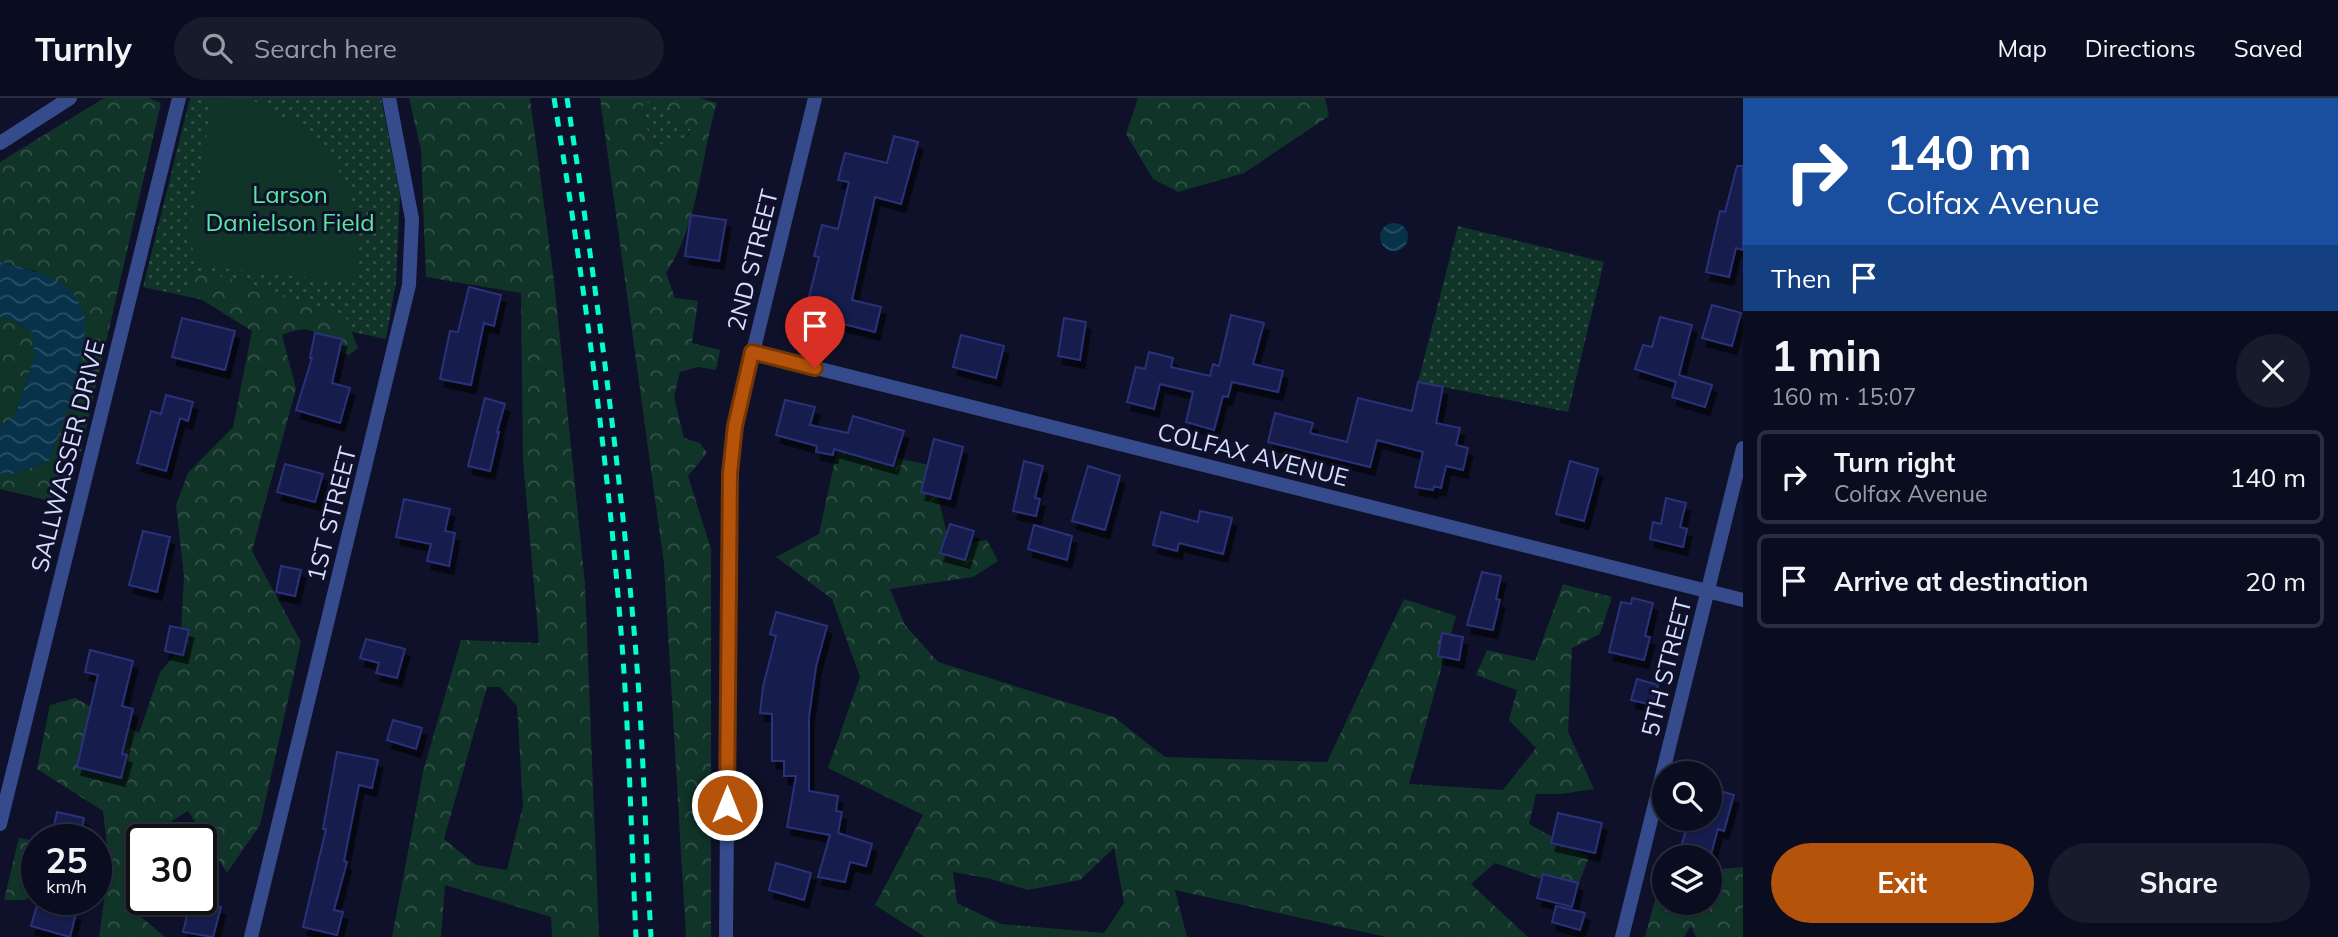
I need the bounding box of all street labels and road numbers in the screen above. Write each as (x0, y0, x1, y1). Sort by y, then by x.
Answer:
street label: 2ND STREET (720, 186, 784, 334)
street label: SALLWASSER DRIVE (24, 337, 110, 575)
street label: COLFAX AVENUE (1155, 416, 1351, 492)
street label: 1ST STREET (300, 443, 362, 585)
street label: 5TH STREET (1634, 594, 1698, 739)

